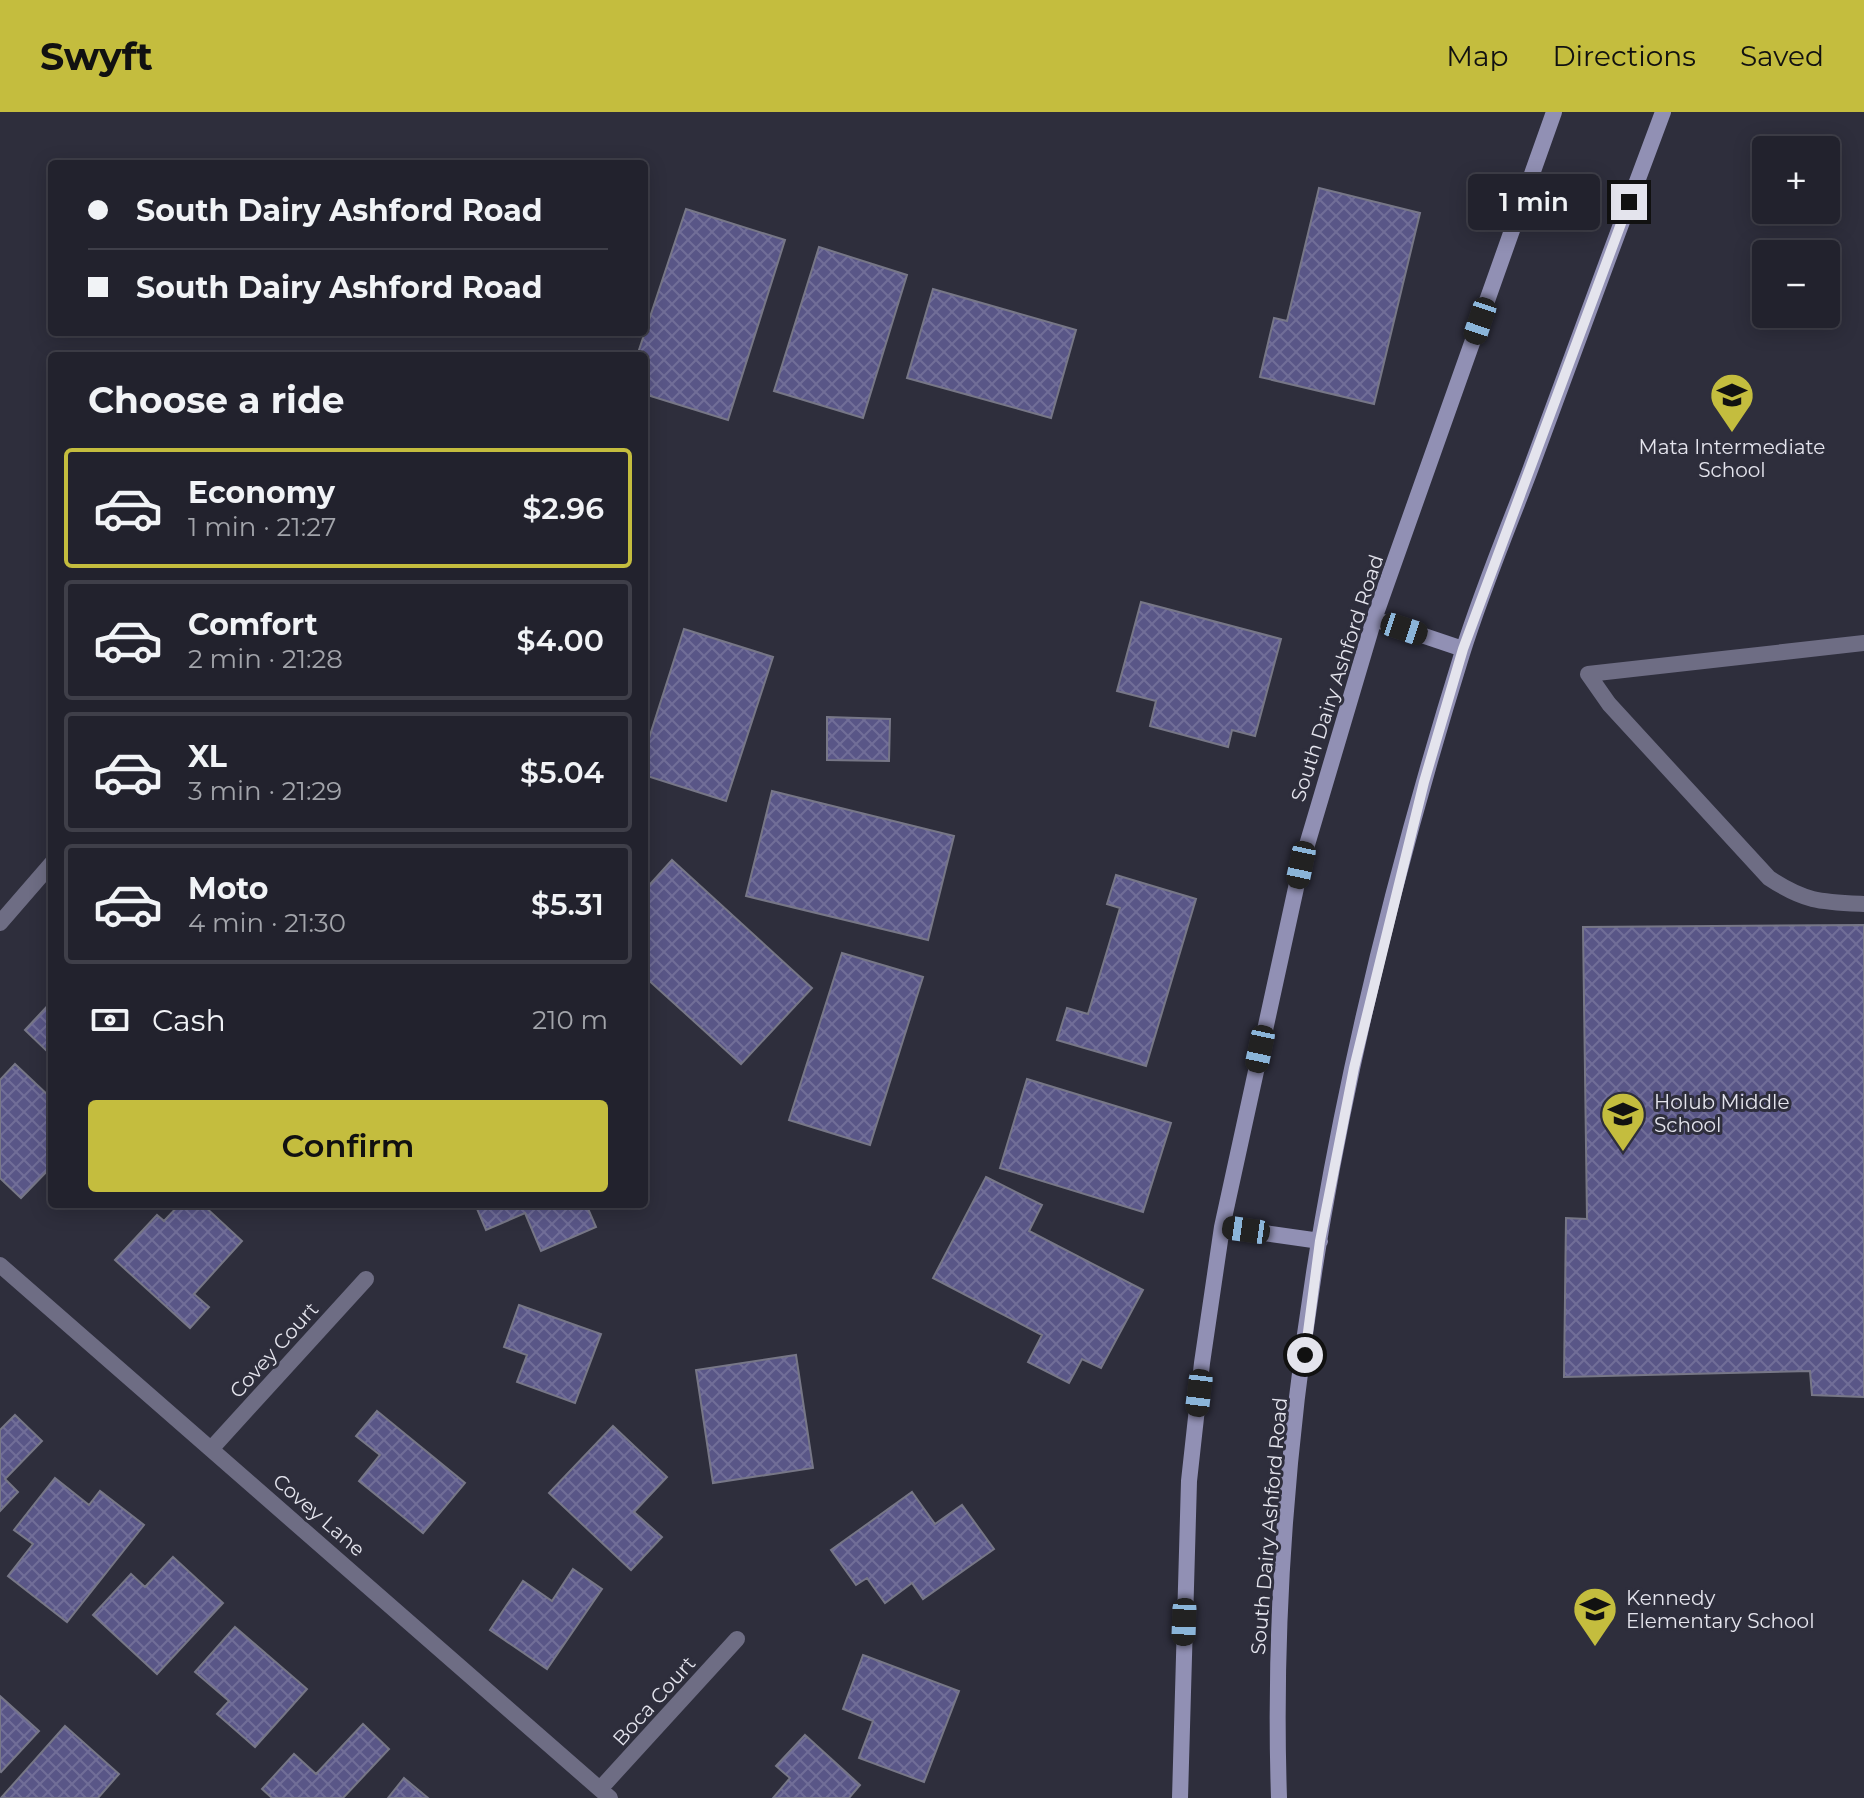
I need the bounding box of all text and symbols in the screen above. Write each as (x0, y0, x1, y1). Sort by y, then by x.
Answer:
text: Swyft (40, 33, 153, 80)
text: Map (1446, 39, 1508, 73)
text: Directions (1552, 39, 1696, 73)
text: Saved (1740, 39, 1824, 73)
map controls (1752, 136, 1840, 328)
button: + (1752, 136, 1840, 224)
callout: 1 min (1469, 174, 1601, 230)
route end (1611, 184, 1647, 220)
text: 1 min (1499, 186, 1569, 218)
text: South Dairy Ashford Road (136, 192, 543, 229)
button: − (1752, 240, 1840, 328)
text: South Dairy Ashford Road (136, 269, 543, 306)
car (1461, 294, 1499, 348)
school or university icon: Mata Intermediate School (1708, 371, 1756, 434)
text: Choose a ride (88, 378, 345, 422)
place label: Mata Intermediate School (1639, 435, 1825, 482)
icon: car (92, 472, 164, 544)
text: Economy (188, 474, 335, 511)
text: $2.96 (522, 490, 604, 527)
text: 1 min · 21:27 (188, 511, 336, 543)
street label: South Dairy Ashford Road (1286, 551, 1388, 805)
icon: car (92, 604, 164, 676)
text: Comfort (188, 606, 318, 643)
car (1377, 610, 1431, 648)
text: $4.00 (517, 622, 604, 659)
text: 2 min · 21:28 (188, 643, 343, 675)
icon: car (92, 736, 164, 808)
text: XL (188, 738, 227, 775)
text: $5.04 (520, 754, 604, 791)
text: 3 min · 21:29 (188, 775, 342, 807)
car (1284, 839, 1318, 891)
icon: car (92, 868, 164, 940)
text: Moto (188, 870, 269, 907)
text: $5.31 (531, 886, 604, 923)
text: 4 min · 21:30 (188, 907, 346, 939)
icon: cash (88, 998, 132, 1042)
text: Cash (152, 1002, 226, 1039)
text: 210 m (532, 1004, 608, 1036)
car (1243, 1023, 1277, 1075)
school or university icon: Holub Middle School (1599, 1090, 1647, 1153)
place label: Holub Middle School (1654, 1090, 1789, 1137)
button: Confirm (88, 1100, 608, 1192)
car (1221, 1215, 1271, 1245)
street label: Covey Court (225, 1297, 323, 1403)
route start (1287, 1337, 1323, 1373)
car (1184, 1368, 1214, 1418)
street label: South Dairy Ashford Road (1246, 1396, 1292, 1656)
street label: Covey Lane (268, 1469, 370, 1561)
school or university icon: Kennedy Elementary School (1571, 1585, 1619, 1648)
place label: Kennedy Elementary School (1626, 1586, 1815, 1633)
car (1171, 1598, 1197, 1646)
street label: Boca Court (608, 1651, 700, 1751)

